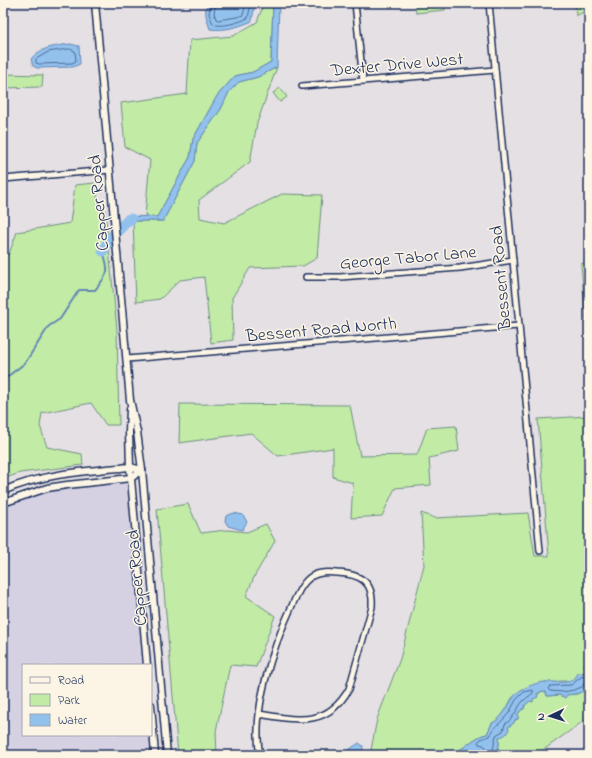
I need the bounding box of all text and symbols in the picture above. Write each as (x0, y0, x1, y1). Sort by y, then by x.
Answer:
street label: Dexter Drive West (329, 47, 464, 85)
street label: Capper Road (83, 154, 117, 252)
street label: Bessent Road (484, 224, 520, 332)
street label: George Tabor Lane (339, 240, 479, 279)
street label: Bessent Road North (244, 311, 398, 351)
street label: Capper Road (121, 529, 155, 627)
legend (22, 664, 152, 736)
text: Road (58, 672, 84, 690)
text: Park (58, 692, 80, 710)
north arrow (530, 696, 570, 736)
text: Water (58, 712, 87, 730)
text: N (533, 712, 549, 721)

